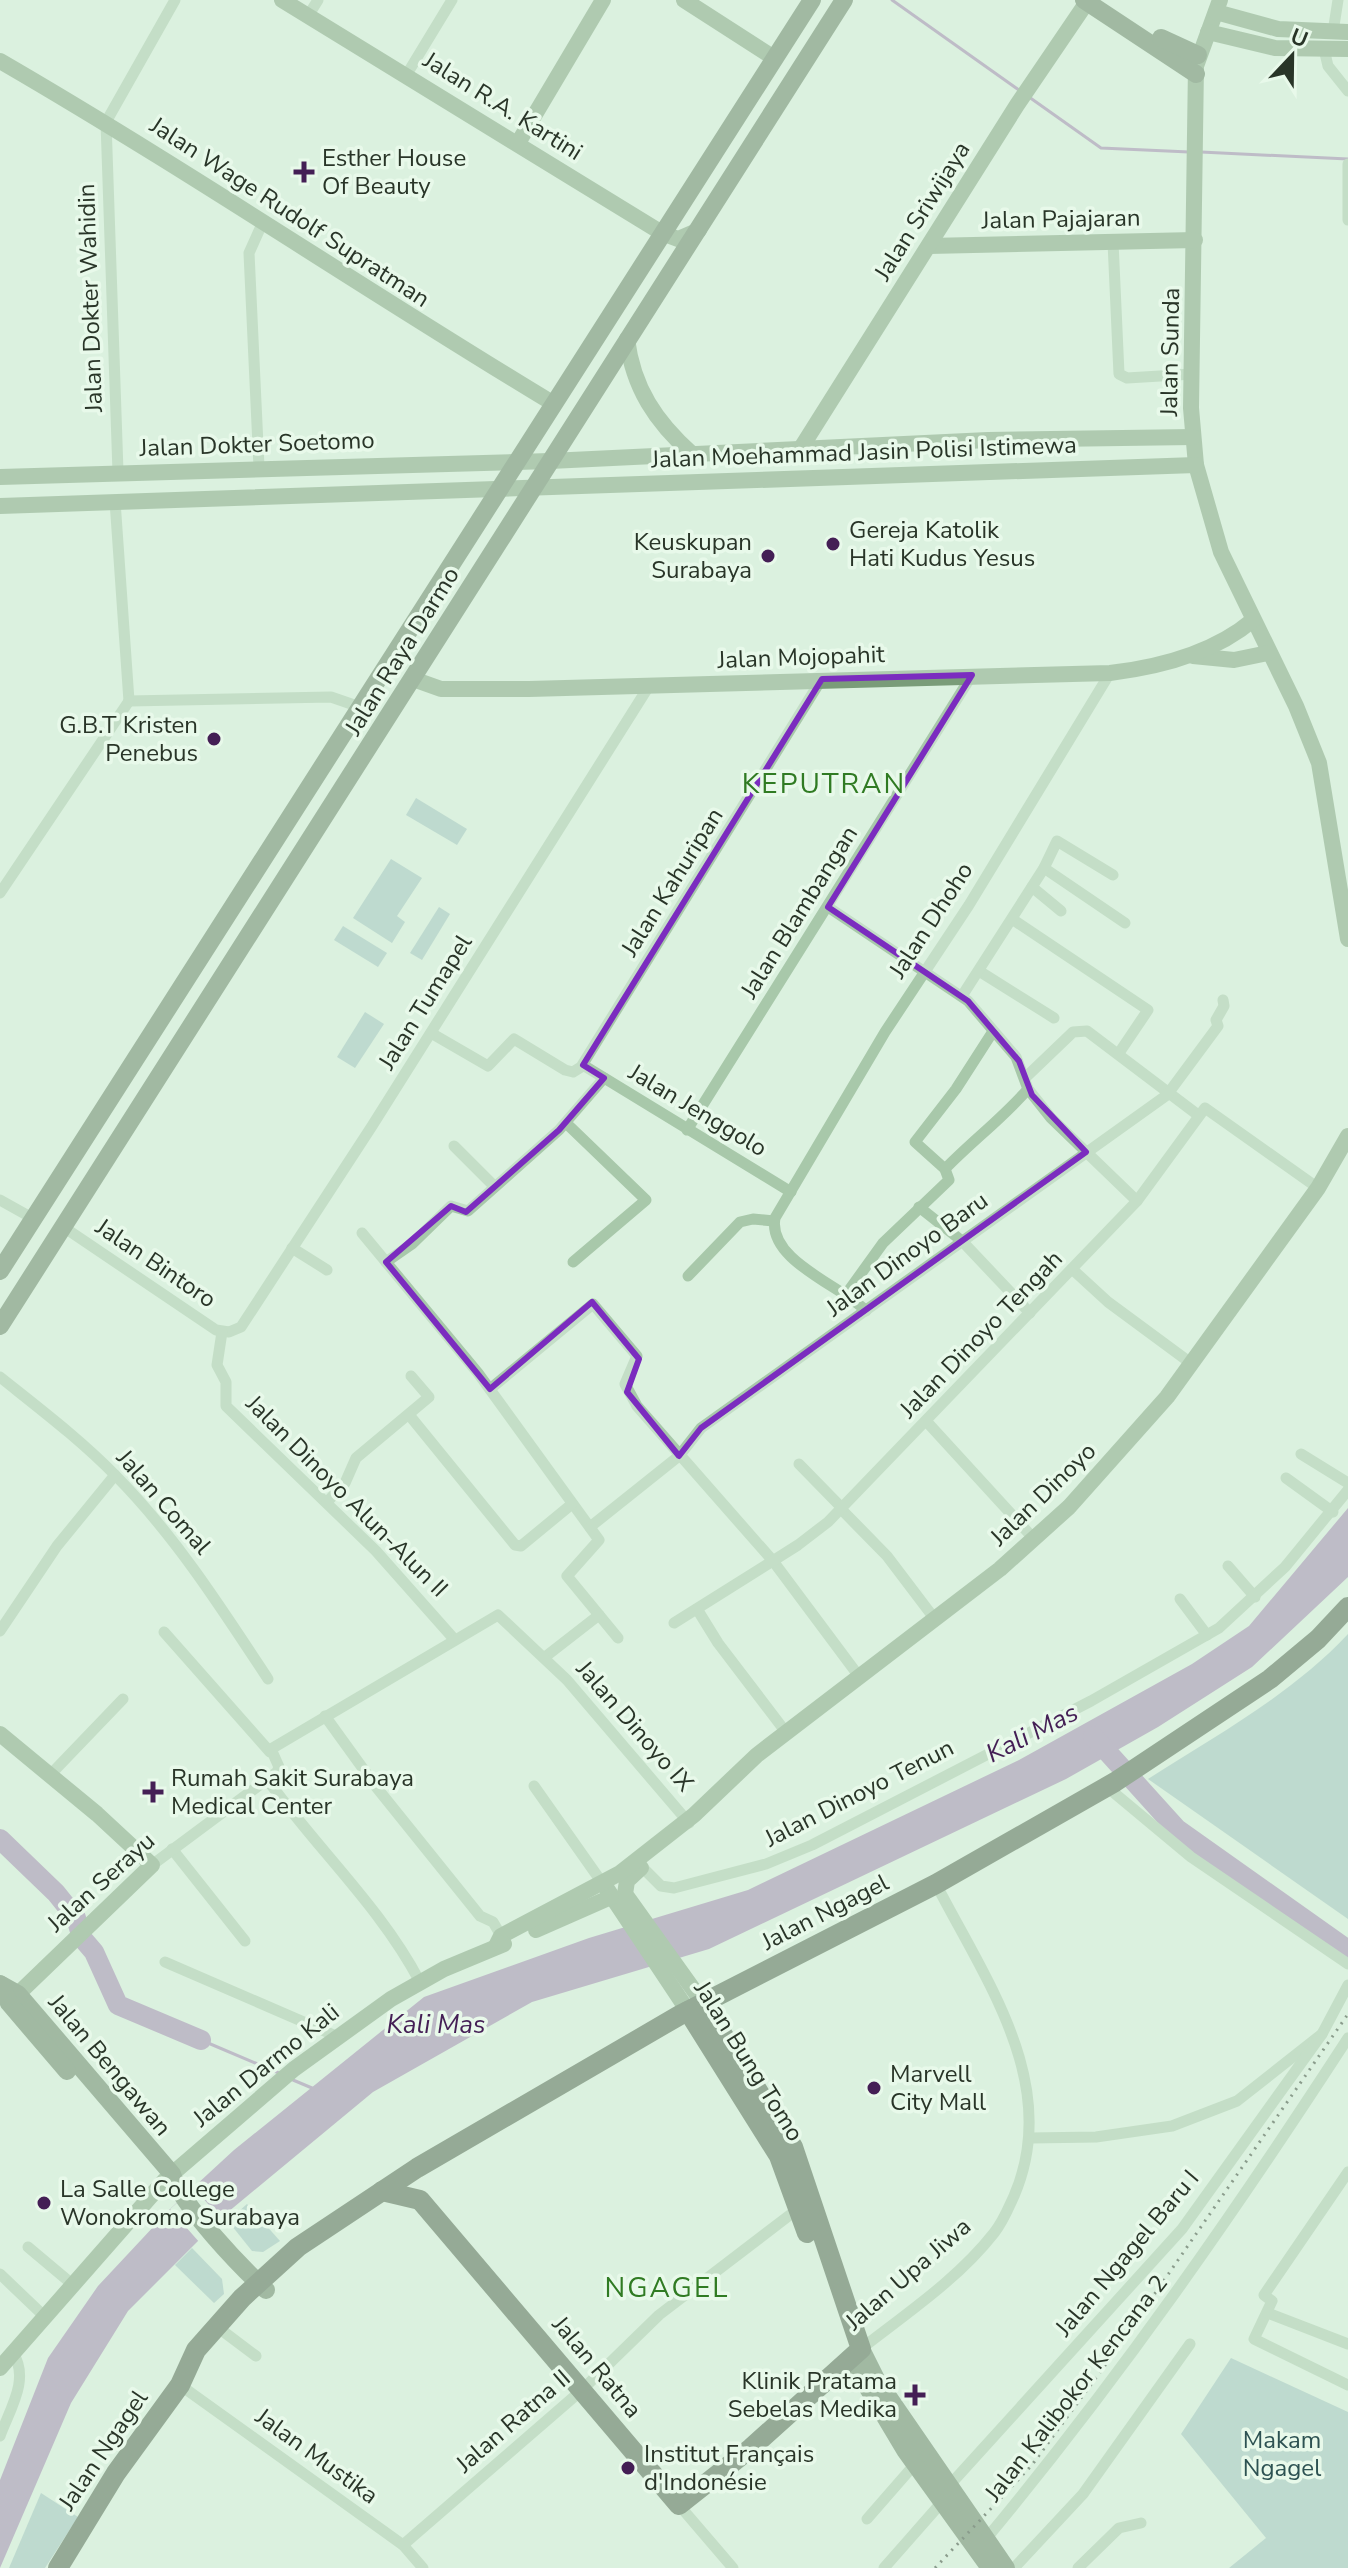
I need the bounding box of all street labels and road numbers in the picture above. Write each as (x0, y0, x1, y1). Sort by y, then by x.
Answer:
street label: Jalan R.A. Kartini (416, 44, 589, 168)
street label: Jalan Wage Rudolf Supratman (143, 109, 436, 315)
street label: Jalan Sriwijaya (866, 136, 977, 287)
street label: Jalan Dokter Wahidin (70, 183, 110, 414)
street label: Jalan Pajajaran (980, 202, 1141, 236)
street label: Jalan Sunda (1153, 287, 1187, 418)
street label: Jalan Dokter Soetomo (138, 424, 375, 464)
street label: Jalan Moehammad Jasin Polisi Istimewa (650, 429, 1077, 475)
street label: Jalan Raya Darmo (337, 561, 467, 742)
street label: Jalan Mojopahit (716, 638, 886, 676)
street label: Jalan Kahuripan (613, 802, 730, 963)
street label: Jalan Blambangan (733, 820, 865, 1005)
street label: Jalan Dhoho (881, 856, 980, 985)
street label: Jalan Tumapel (370, 928, 479, 1076)
street label: Jalan Jenggolo (622, 1056, 773, 1164)
street label: Jalan Dinoyo Baru (819, 1184, 994, 1324)
street label: Jalan Bintoro (89, 1210, 223, 1315)
street label: Jalan Dinoyo Tengah (892, 1243, 1069, 1425)
street label: Jalan Dinoyo Alun-Alun II (238, 1387, 455, 1604)
street label: Jalan Dinoyo (982, 1435, 1103, 1553)
street label: Jalan Comal (109, 1442, 218, 1561)
street label: Jalan Dinoyo IX (569, 1653, 701, 1799)
street label: Jalan Dinoyo Tenun (758, 1732, 959, 1855)
street label: Jalan Serayu (40, 1825, 162, 1940)
street label: Jalan Ngagel (755, 1866, 894, 1958)
street label: Jalan Bung Tomo (686, 1974, 811, 2147)
street label: Jalan Bengawan (41, 1987, 179, 2143)
street label: Jalan Darmo Kali (185, 1996, 346, 2135)
street label: Jalan Ngagel Baru I (1047, 2163, 1206, 2344)
street label: Jalan Upa Jiwa (838, 2211, 978, 2338)
street label: Jalan Kalibokor Kencana 2 (977, 2268, 1175, 2509)
street label: Jalan Ratna (544, 2309, 649, 2425)
street label: Jalan Ratna II (448, 2362, 577, 2480)
street label: Jalan Ngagel (50, 2384, 155, 2517)
street label: Jalan Mustika (248, 2400, 385, 2511)

